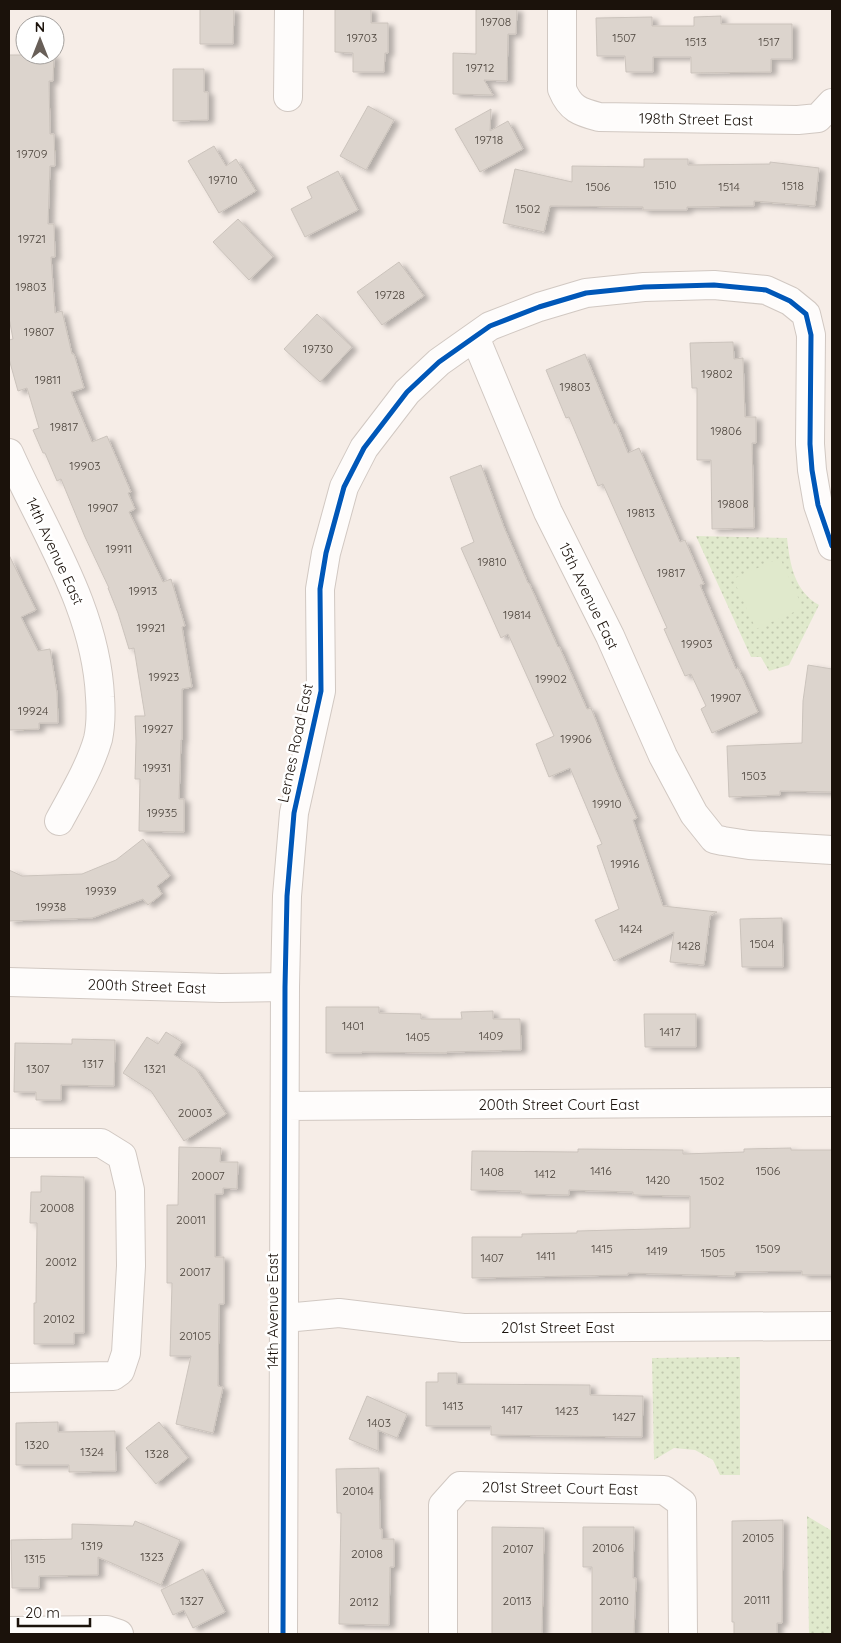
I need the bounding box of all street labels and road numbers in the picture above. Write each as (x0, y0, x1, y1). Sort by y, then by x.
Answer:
street label: 198th Street East (639, 109, 753, 129)
street label: 14th Avenue East (22, 494, 88, 608)
street label: 15th Avenue East (555, 539, 623, 653)
street label: Lernes Road East (273, 682, 317, 804)
street label: 200th Street East (87, 974, 207, 998)
street label: 200th Street Court East (478, 1095, 640, 1114)
street label: 14th Avenue East (263, 1253, 282, 1369)
street label: 201st Street East (501, 1318, 615, 1337)
street label: 201st Street Court East (482, 1477, 638, 1499)

